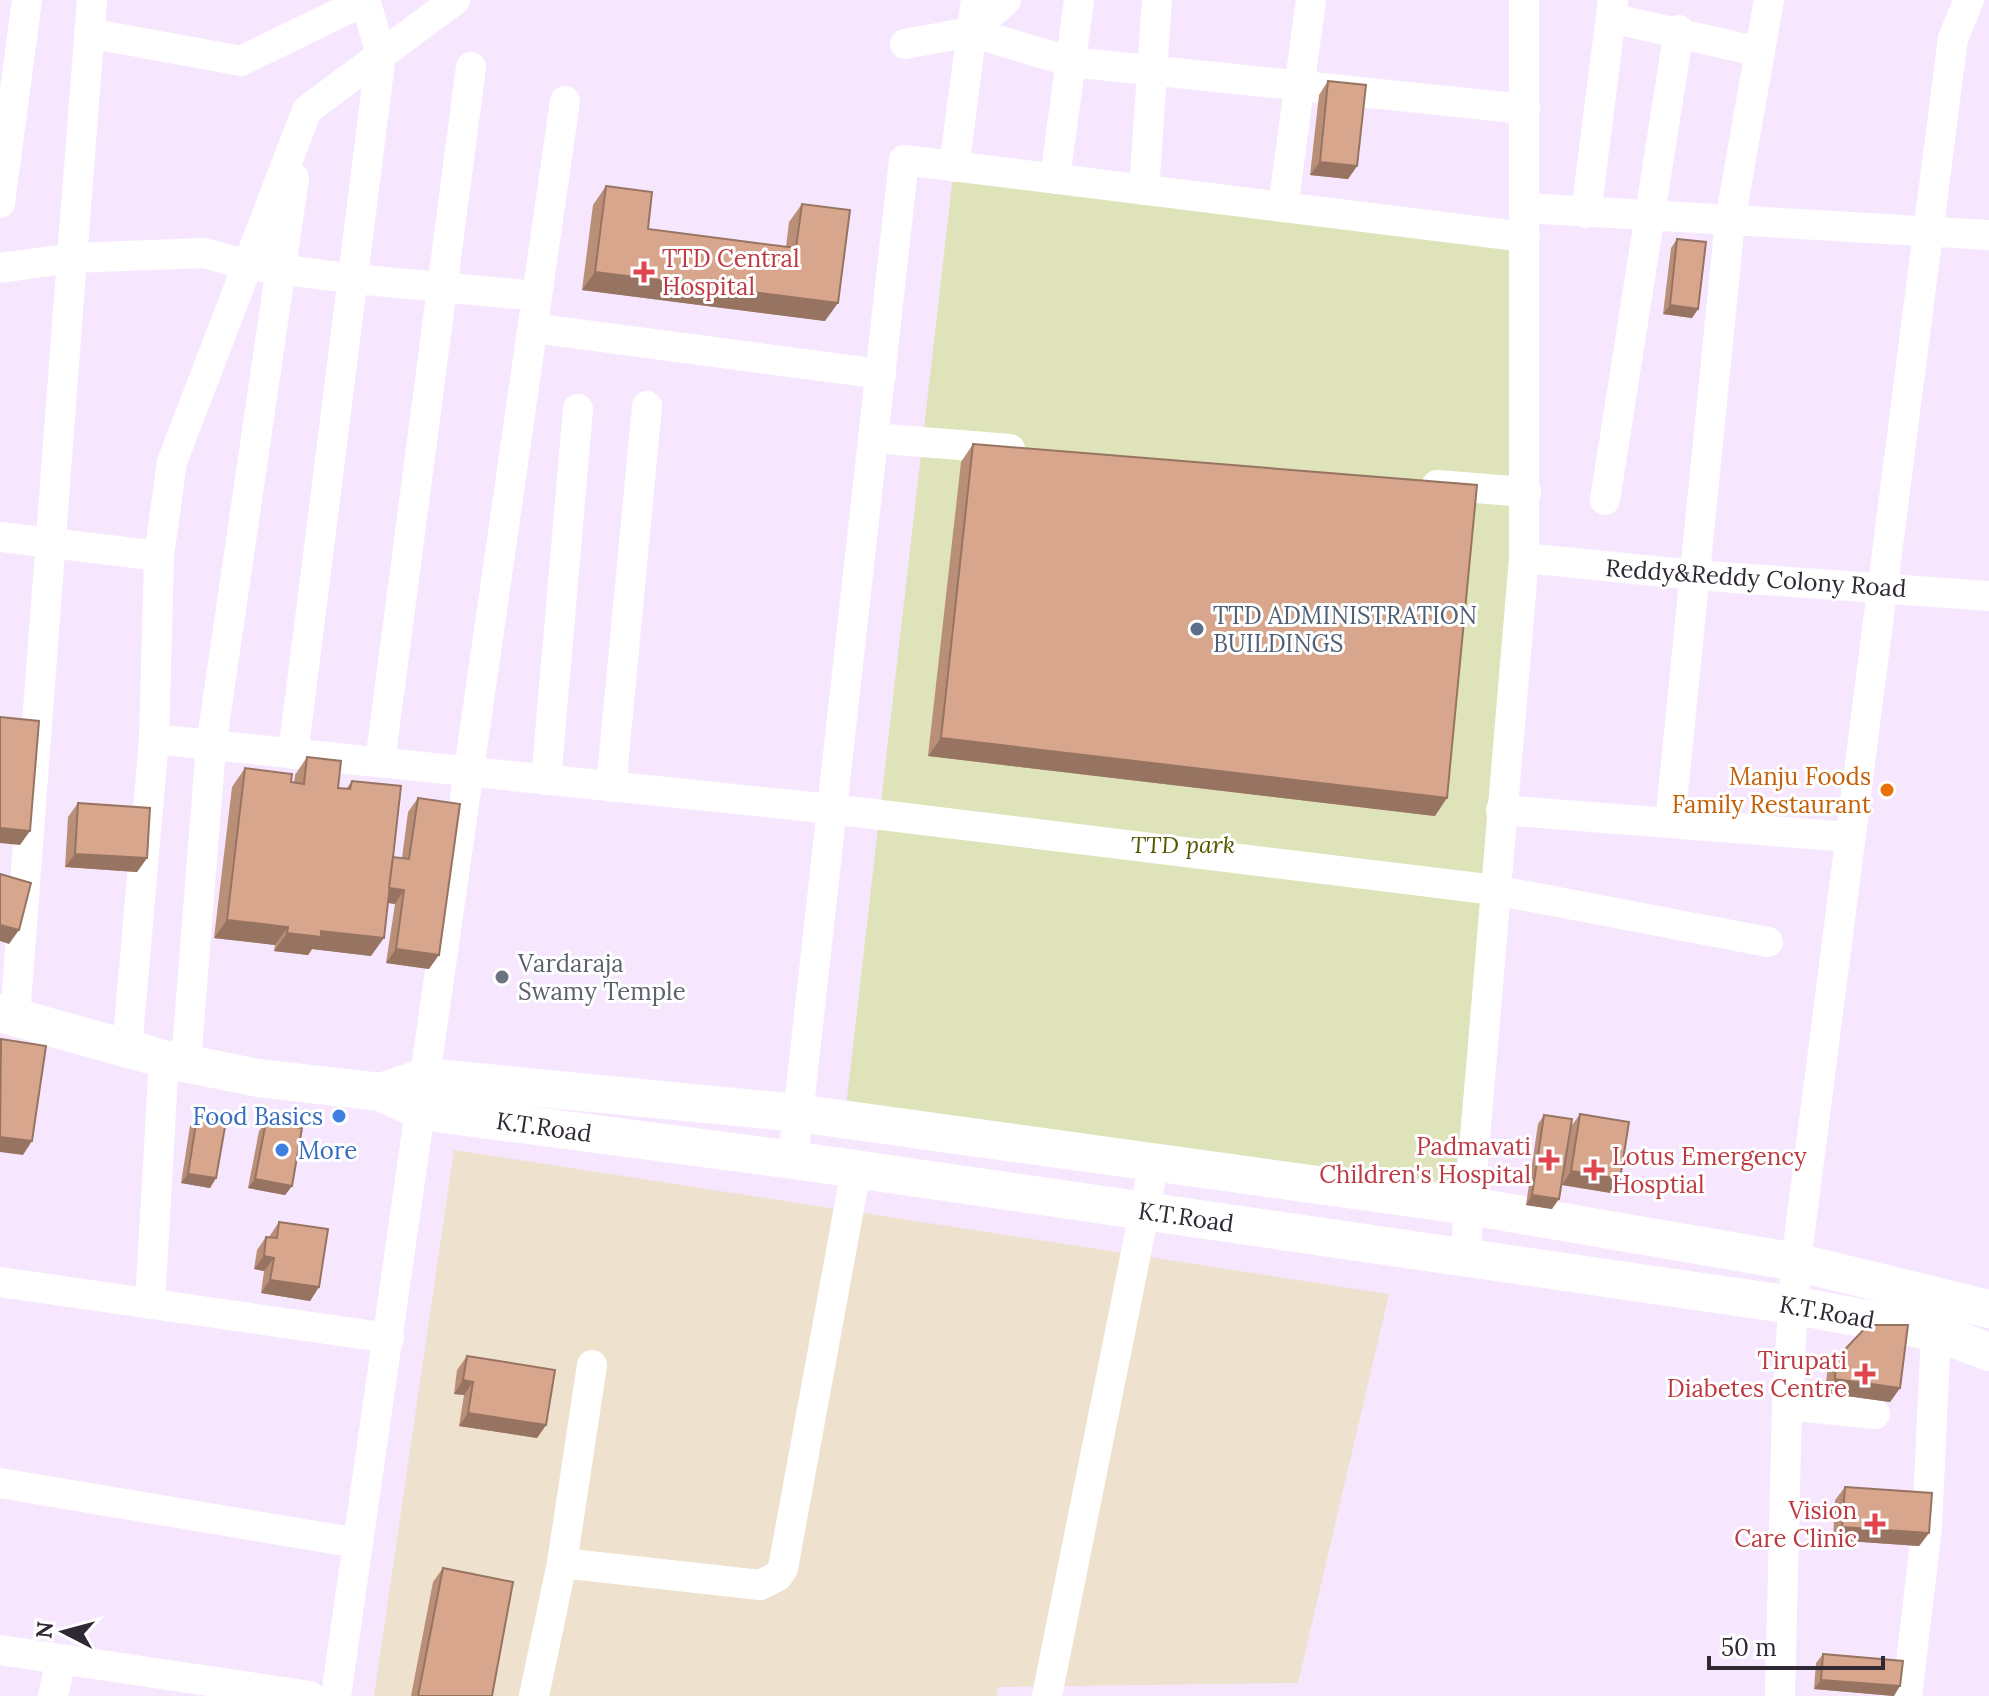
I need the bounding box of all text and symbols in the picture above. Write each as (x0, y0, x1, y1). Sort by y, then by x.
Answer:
place label: TTD Central Hospital (662, 243, 799, 302)
marker: TTD Central Hospital (633, 261, 655, 283)
street label: Reddy&Reddy Colony Road (1605, 552, 1907, 604)
place label: TTD ADMINISTRATION BUILDINGS (1213, 600, 1477, 659)
marker: TTD ADMINISTRATION BUILDINGS (1188, 620, 1206, 638)
place label: Manju Foods Family Restaurant (1672, 761, 1872, 820)
marker: Manju Foods Family Restaurant (1878, 781, 1896, 799)
park label: TTD park (1131, 829, 1235, 860)
place label: Vardaraja Swamy Temple (517, 948, 686, 1007)
marker: Vardaraja Swamy Temple (493, 968, 511, 986)
place label: Food Basics (192, 1101, 323, 1132)
street label: K.T.Road (494, 1105, 594, 1149)
marker: Food Basics (330, 1107, 348, 1125)
place label: Padmavati Children's Hospital (1319, 1131, 1531, 1190)
place label: More (298, 1135, 357, 1166)
marker: More (273, 1141, 291, 1159)
place label: Lotus Emergency Hosptial (1612, 1141, 1807, 1200)
marker: Padmavati Children's Hospital (1538, 1149, 1560, 1171)
marker: Lotus Emergency Hosptial (1583, 1159, 1605, 1181)
street label: K.T.Road (1136, 1195, 1236, 1239)
street label: K.T.Road (1777, 1288, 1877, 1336)
place label: Tirupati Diabetes Centre (1667, 1345, 1847, 1404)
marker: Tirupati Diabetes Centre (1854, 1363, 1876, 1385)
place label: Vision Care Clinic (1734, 1495, 1857, 1554)
marker: Vision Care Clinic (1864, 1513, 1886, 1535)
north arrow (24, 1592, 104, 1672)
text: N (29, 1620, 59, 1640)
scale bar (1709, 1620, 1883, 1670)
text: 50 m (1721, 1632, 1777, 1663)

